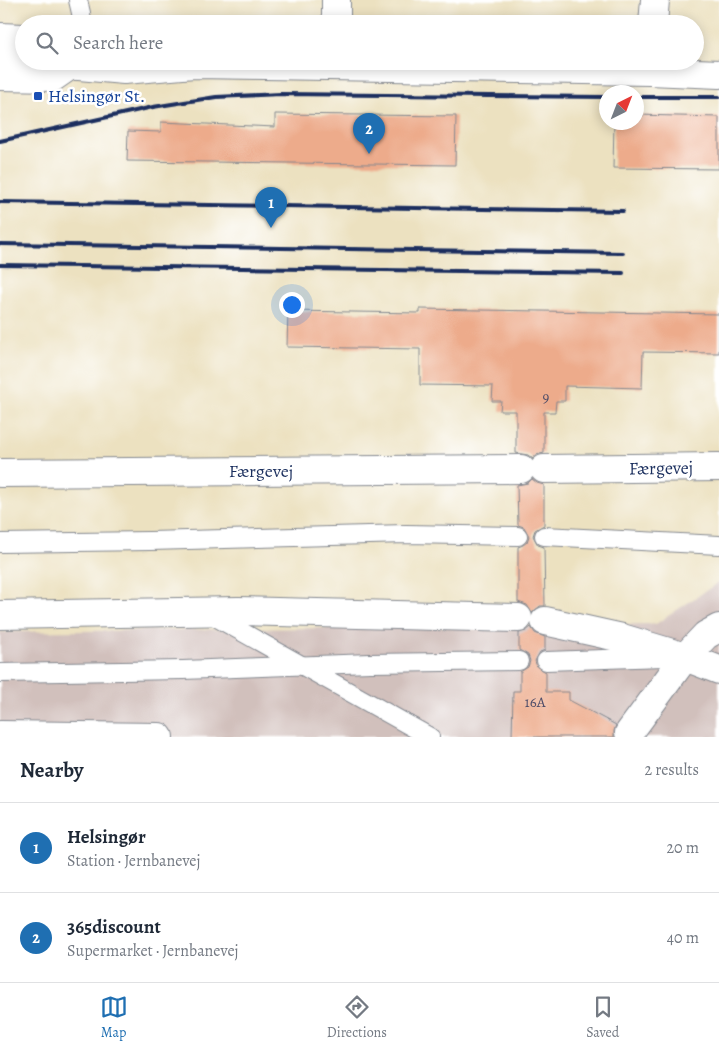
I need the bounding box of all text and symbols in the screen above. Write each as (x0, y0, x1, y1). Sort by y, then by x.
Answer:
search box (15, 15, 704, 70)
icon: search (33, 29, 61, 57)
text: Search here (73, 30, 163, 56)
place label: Helsingør St. (48, 84, 145, 108)
north arrow (599, 85, 644, 130)
marker: Helsingør St. (32, 90, 44, 102)
pin: 2 (353, 113, 385, 154)
pin: 1 (255, 187, 287, 228)
your location (279, 292, 305, 318)
house number: 9 (543, 387, 550, 407)
street label: Færgevej (629, 455, 693, 481)
street label: Færgevej (229, 459, 293, 483)
house number: 16A (525, 692, 546, 712)
text: Nearby (20, 756, 83, 784)
text: 2 results (644, 759, 699, 781)
text: Helsingør (67, 824, 146, 850)
text: 1 (33, 837, 39, 859)
text: 20 m (666, 837, 699, 859)
text: Station · Jernbanevej (67, 850, 200, 872)
text: 365discount (67, 914, 161, 940)
text: 2 (32, 927, 40, 949)
text: 40 m (667, 927, 699, 949)
text: Supermarket · Jernbanevej (67, 940, 239, 962)
tab: Map (100, 993, 128, 1042)
tab: Directions (327, 993, 387, 1042)
tab: Saved (586, 993, 619, 1042)

